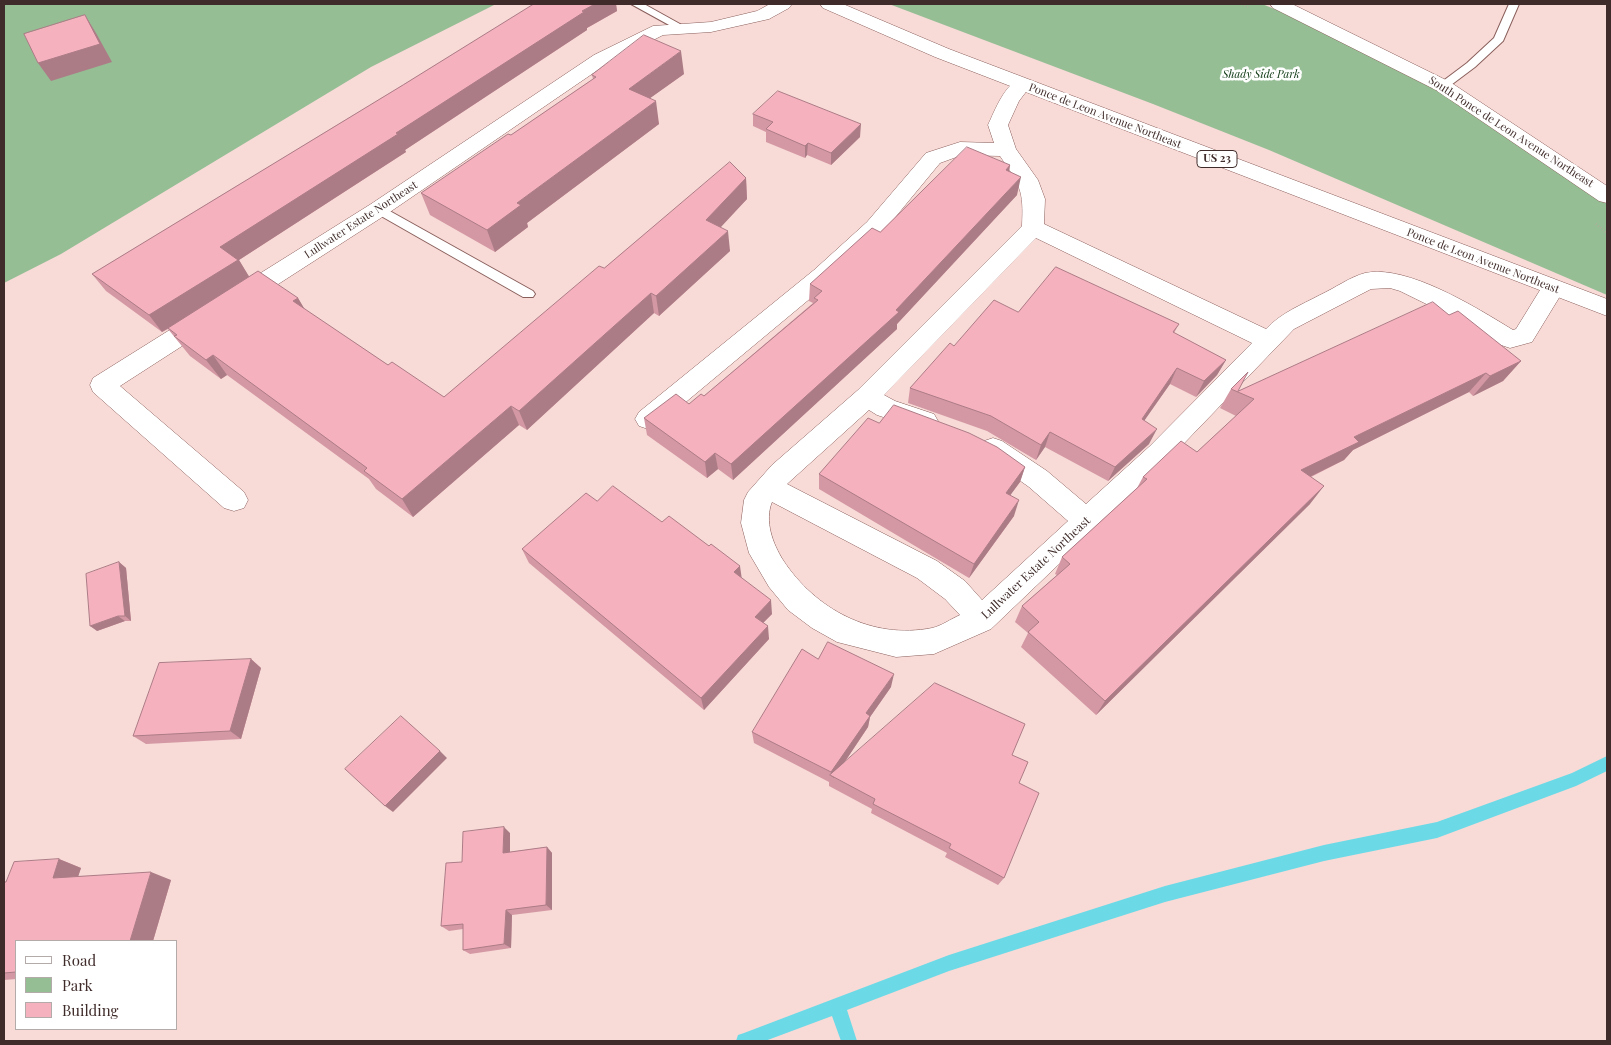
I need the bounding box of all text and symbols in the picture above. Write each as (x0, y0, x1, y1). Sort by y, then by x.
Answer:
park label: Shady Side Park (1222, 68, 1300, 82)
street label: South Ponce de Leon Avenue Northeast (1426, 74, 1596, 190)
street label: Ponce de Leon Avenue Northeast (1027, 81, 1183, 151)
road number: US 23 (1197, 150, 1237, 168)
street label: Lullwater Estate Northeast (302, 179, 420, 261)
street label: Ponce de Leon Avenue Northeast (1405, 226, 1561, 296)
street label: Lullwater Estate Northeast (978, 514, 1094, 622)
legend (15, 940, 178, 1030)
text: Road (62, 950, 96, 970)
text: Park (62, 975, 93, 995)
text: Building (62, 1000, 118, 1020)

